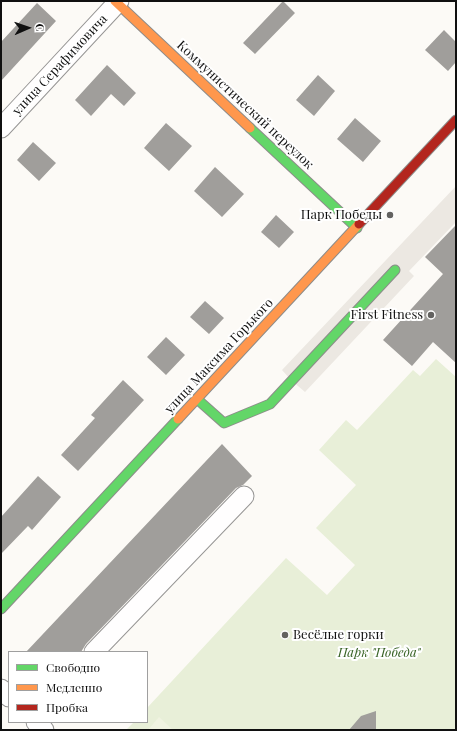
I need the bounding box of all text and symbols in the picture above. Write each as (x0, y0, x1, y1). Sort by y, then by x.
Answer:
north arrow (8, 8, 48, 48)
street label: улица Серафимовича (9, 11, 111, 119)
street label: Коммунистический переулок (173, 37, 317, 173)
place label: Парк Победы (301, 207, 382, 223)
marker: Парк Победы (385, 210, 395, 220)
street label: улица Максима Горького (161, 295, 277, 417)
place label: First Fitness (351, 307, 423, 323)
marker: First Fitness (426, 310, 436, 320)
place label: Весёлые горки (293, 627, 384, 643)
marker: Весёлые горки (280, 630, 290, 640)
park label: Парк "Победа" (338, 645, 420, 661)
legend (8, 651, 148, 723)
text: Свободно (46, 659, 100, 675)
text: Медленно (46, 679, 102, 695)
text: Пробка (46, 699, 88, 715)

